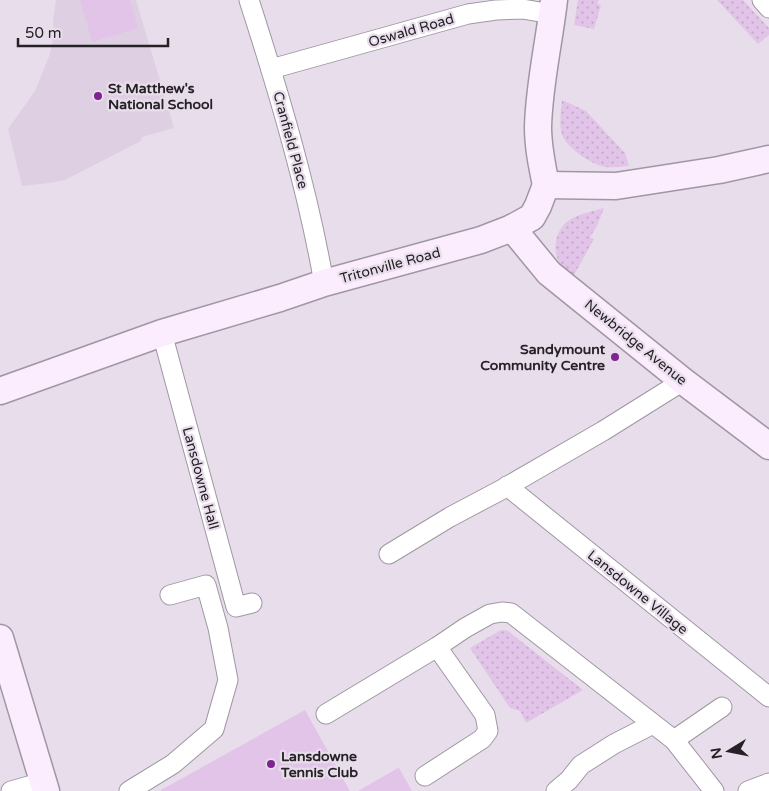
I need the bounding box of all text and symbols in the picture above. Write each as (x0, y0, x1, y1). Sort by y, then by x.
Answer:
street label: Oswald Road (367, 10, 456, 51)
scale bar (18, 15, 168, 47)
text: 50 m (25, 24, 62, 42)
place label: St Matthew's National School (108, 80, 213, 113)
marker: St Matthew's National School (92, 90, 104, 102)
street label: Cranfield Place (269, 90, 312, 191)
street label: Tritonville Road (338, 244, 442, 287)
street label: Newbridge Avenue (581, 296, 690, 389)
place label: Sandymount Community Centre (480, 341, 606, 374)
marker: Sandymount Community Centre (609, 351, 621, 363)
street label: Lansdowne Hall (179, 425, 222, 531)
street label: Lansdowne Village (584, 547, 691, 638)
north arrow (704, 726, 754, 776)
text: N (707, 746, 726, 760)
place label: Lansdowne Tennis Club (280, 748, 358, 781)
marker: Lansdowne Tennis Club (265, 758, 277, 770)

